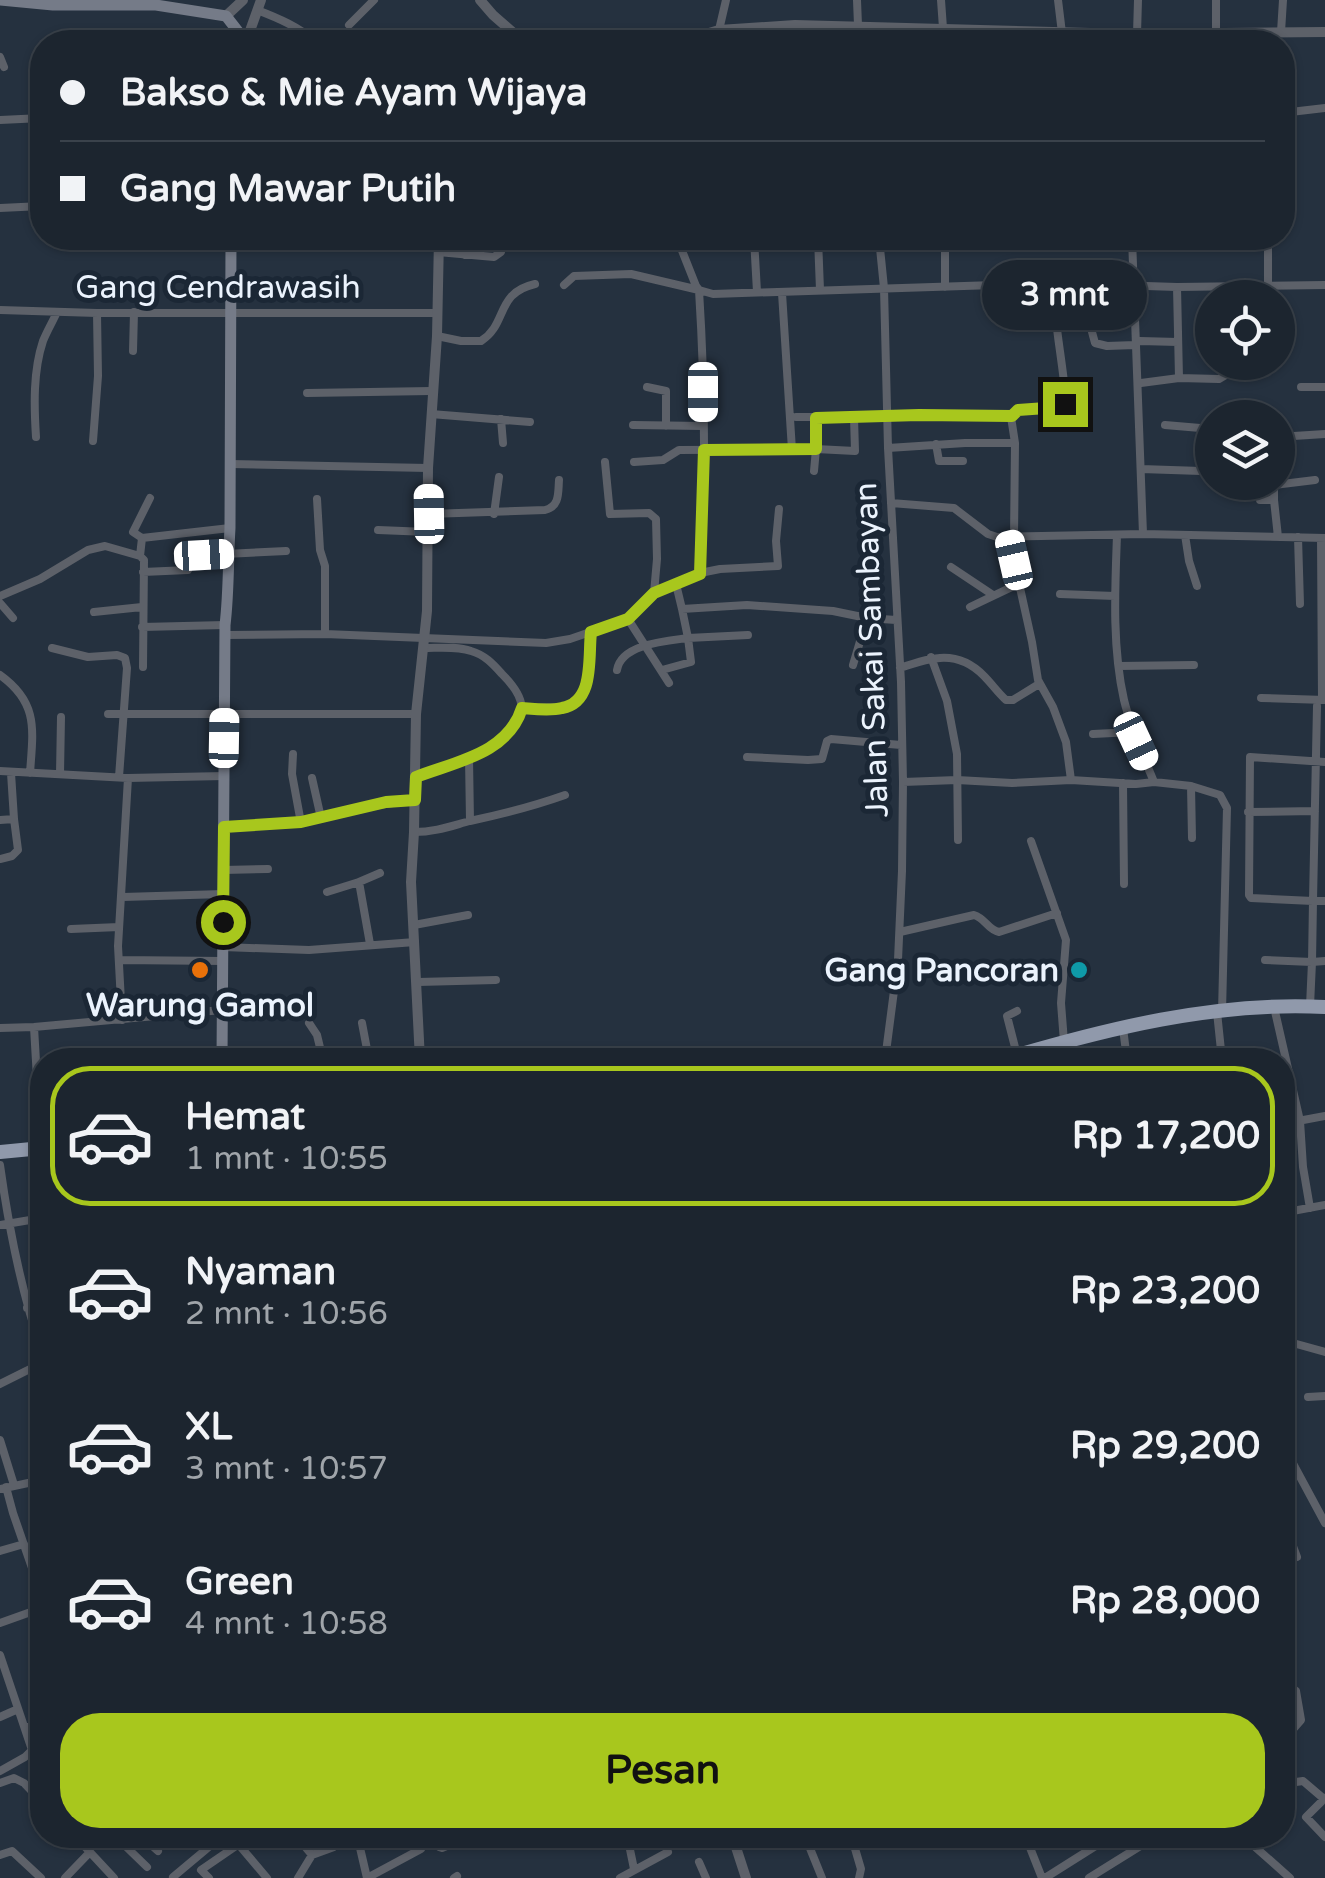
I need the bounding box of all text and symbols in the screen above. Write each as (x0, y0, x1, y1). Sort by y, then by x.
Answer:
text: Bakso & Mie Ayam Wijaya (120, 70, 587, 116)
text: Gang Mawar Putih (120, 166, 456, 212)
callout: 3 mnt (982, 259, 1148, 329)
street label: Gang Cendrawasih (75, 269, 361, 307)
text: 3 mnt (1020, 276, 1109, 314)
map controls (1195, 280, 1295, 500)
button: locate (1195, 280, 1295, 380)
car (688, 362, 718, 422)
route end (1043, 382, 1088, 427)
button: layers (1195, 400, 1295, 500)
street label: Jalan Sakai Sambayan (847, 482, 897, 818)
car (413, 484, 445, 544)
car (993, 527, 1035, 593)
car (173, 538, 235, 572)
car (1110, 707, 1162, 775)
car (208, 708, 240, 768)
route start (201, 900, 246, 945)
place label: Gang Pancoran (825, 952, 1059, 990)
marker: Warung Gamol (189, 959, 211, 981)
marker: Gang Pancoran (1068, 959, 1090, 981)
place label: Warung Gamol (86, 987, 314, 1025)
icon: car (65, 1091, 155, 1181)
text: Hemat (185, 1094, 305, 1140)
text: Rp 17,200 (1072, 1113, 1260, 1159)
text: 1 mnt · 10:55 (185, 1140, 388, 1178)
icon: car (65, 1246, 155, 1336)
text: Nyaman (185, 1249, 336, 1295)
text: Rp 23,200 (1070, 1268, 1260, 1314)
text: 2 mnt · 10:56 (185, 1295, 388, 1333)
icon: car (65, 1401, 155, 1491)
text: XL (185, 1404, 232, 1450)
text: Rp 29,200 (1070, 1423, 1260, 1469)
text: 3 mnt · 10:57 (185, 1450, 388, 1488)
icon: car (65, 1556, 155, 1646)
text: Green (185, 1559, 294, 1605)
text: Rp 28,000 (1070, 1578, 1260, 1624)
text: 4 mnt · 10:58 (185, 1605, 388, 1643)
button: Pesan (60, 1713, 1265, 1828)

